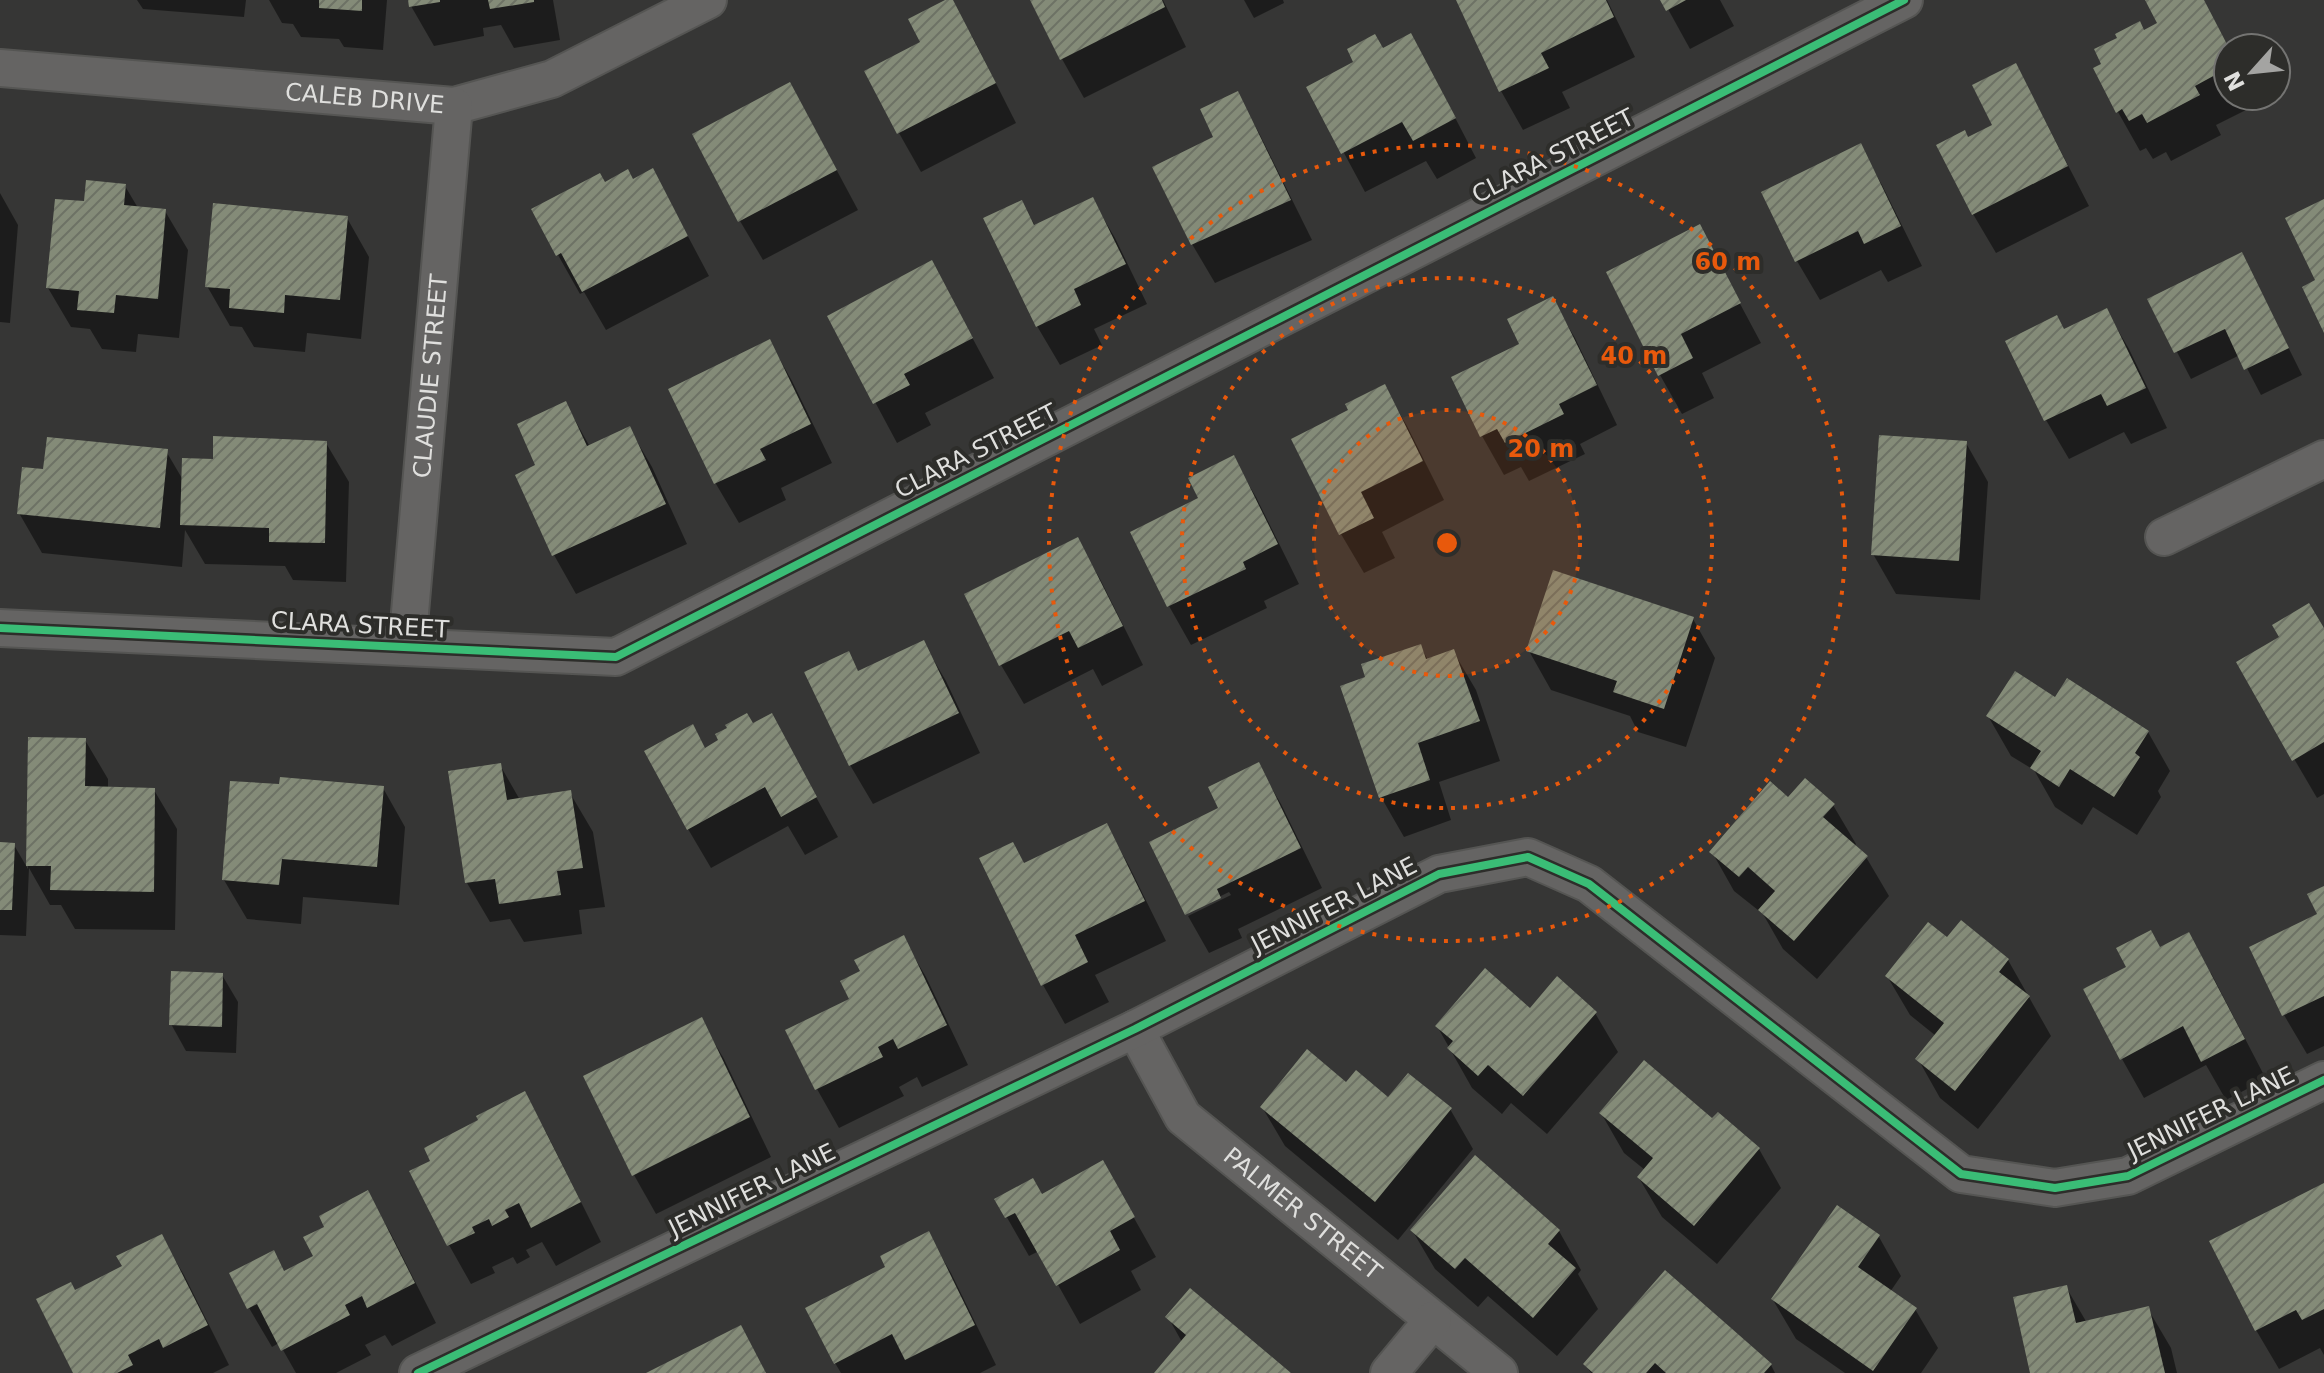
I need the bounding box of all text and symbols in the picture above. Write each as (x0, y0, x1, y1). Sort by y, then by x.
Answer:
north arrow (2212, 32, 2292, 112)
text: N (2219, 67, 2250, 95)
street label: CALEB DRIVE (284, 78, 445, 119)
street label: CLARA STREET (1467, 103, 1639, 209)
text: 60 m (1695, 248, 1761, 276)
street label: CLAUDIE STREET (408, 273, 453, 479)
text: 40 m (1601, 342, 1667, 370)
street label: CLARA STREET (890, 398, 1062, 504)
text: 20 m (1508, 435, 1574, 463)
centre of rings (1433, 529, 1461, 557)
street label: CLARA STREET (270, 606, 450, 644)
street label: JENNIFER LANE (1245, 851, 1421, 960)
street label: JENNIFER LANE (2121, 1061, 2299, 1166)
street label: JENNIFER LANE (662, 1138, 840, 1243)
street label: PALMER STREET (1218, 1142, 1387, 1286)

